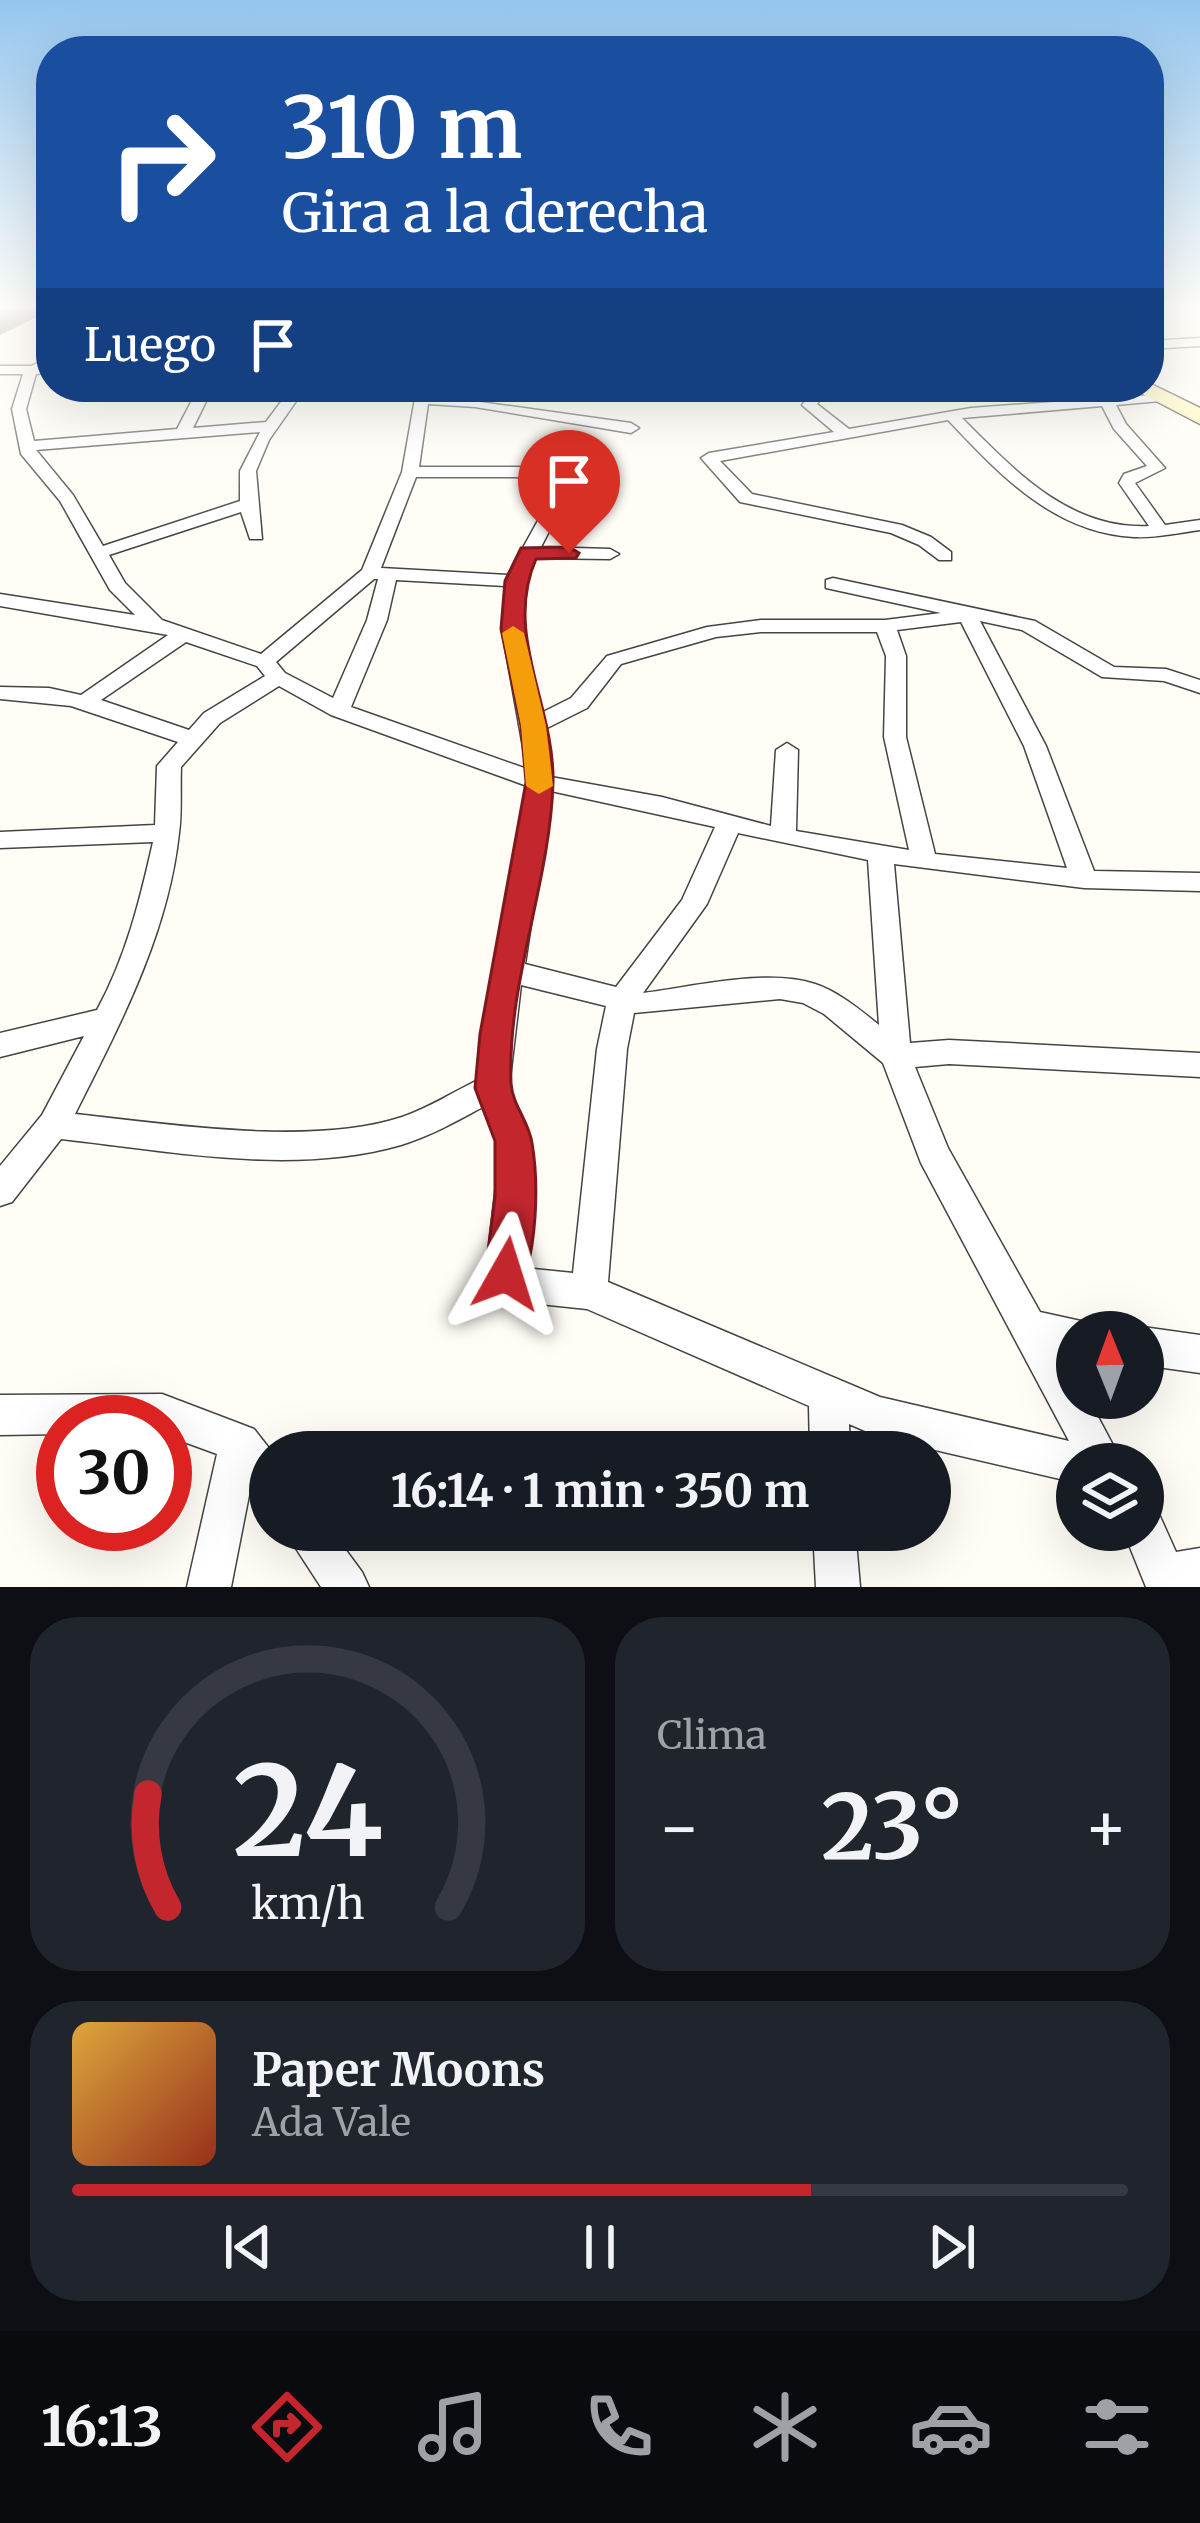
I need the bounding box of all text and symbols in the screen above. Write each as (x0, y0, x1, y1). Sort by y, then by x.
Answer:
text: 310 m (282, 75, 522, 181)
icon: right (84, 84, 240, 240)
text: Gira a la derecha (282, 179, 708, 247)
icon: arrive (240, 312, 306, 378)
text: Luego (84, 317, 216, 373)
pin (518, 430, 620, 553)
icon: arrive (536, 448, 602, 514)
position arrow (443, 1211, 569, 1337)
north arrow (1056, 1311, 1164, 1419)
map controls (1056, 1311, 1164, 1551)
speed limit sign: 30 (36, 1395, 192, 1551)
button: layers (1056, 1443, 1164, 1551)
text: 16:14 · 1 min · 350 m (391, 1463, 809, 1519)
text: Clima (657, 1711, 767, 1760)
text: 24 (232, 1733, 383, 1890)
text: 23° (821, 1770, 964, 1884)
text: − (657, 1786, 701, 1869)
text: + (1084, 1786, 1128, 1869)
text: km/h (251, 1877, 364, 1931)
text: Paper Moons (252, 2042, 545, 2098)
text: Ada Vale (252, 2098, 411, 2147)
icon: previous (215, 2214, 281, 2280)
icon: pause (567, 2214, 633, 2280)
icon: next (919, 2214, 985, 2280)
icon: directions (245, 2385, 329, 2469)
icon: music (411, 2385, 495, 2469)
icon: phone (577, 2385, 661, 2469)
icon: climate (743, 2385, 827, 2469)
icon: car (909, 2385, 993, 2469)
icon: filters (1075, 2385, 1159, 2469)
text: 16:13 (41, 2393, 163, 2461)

